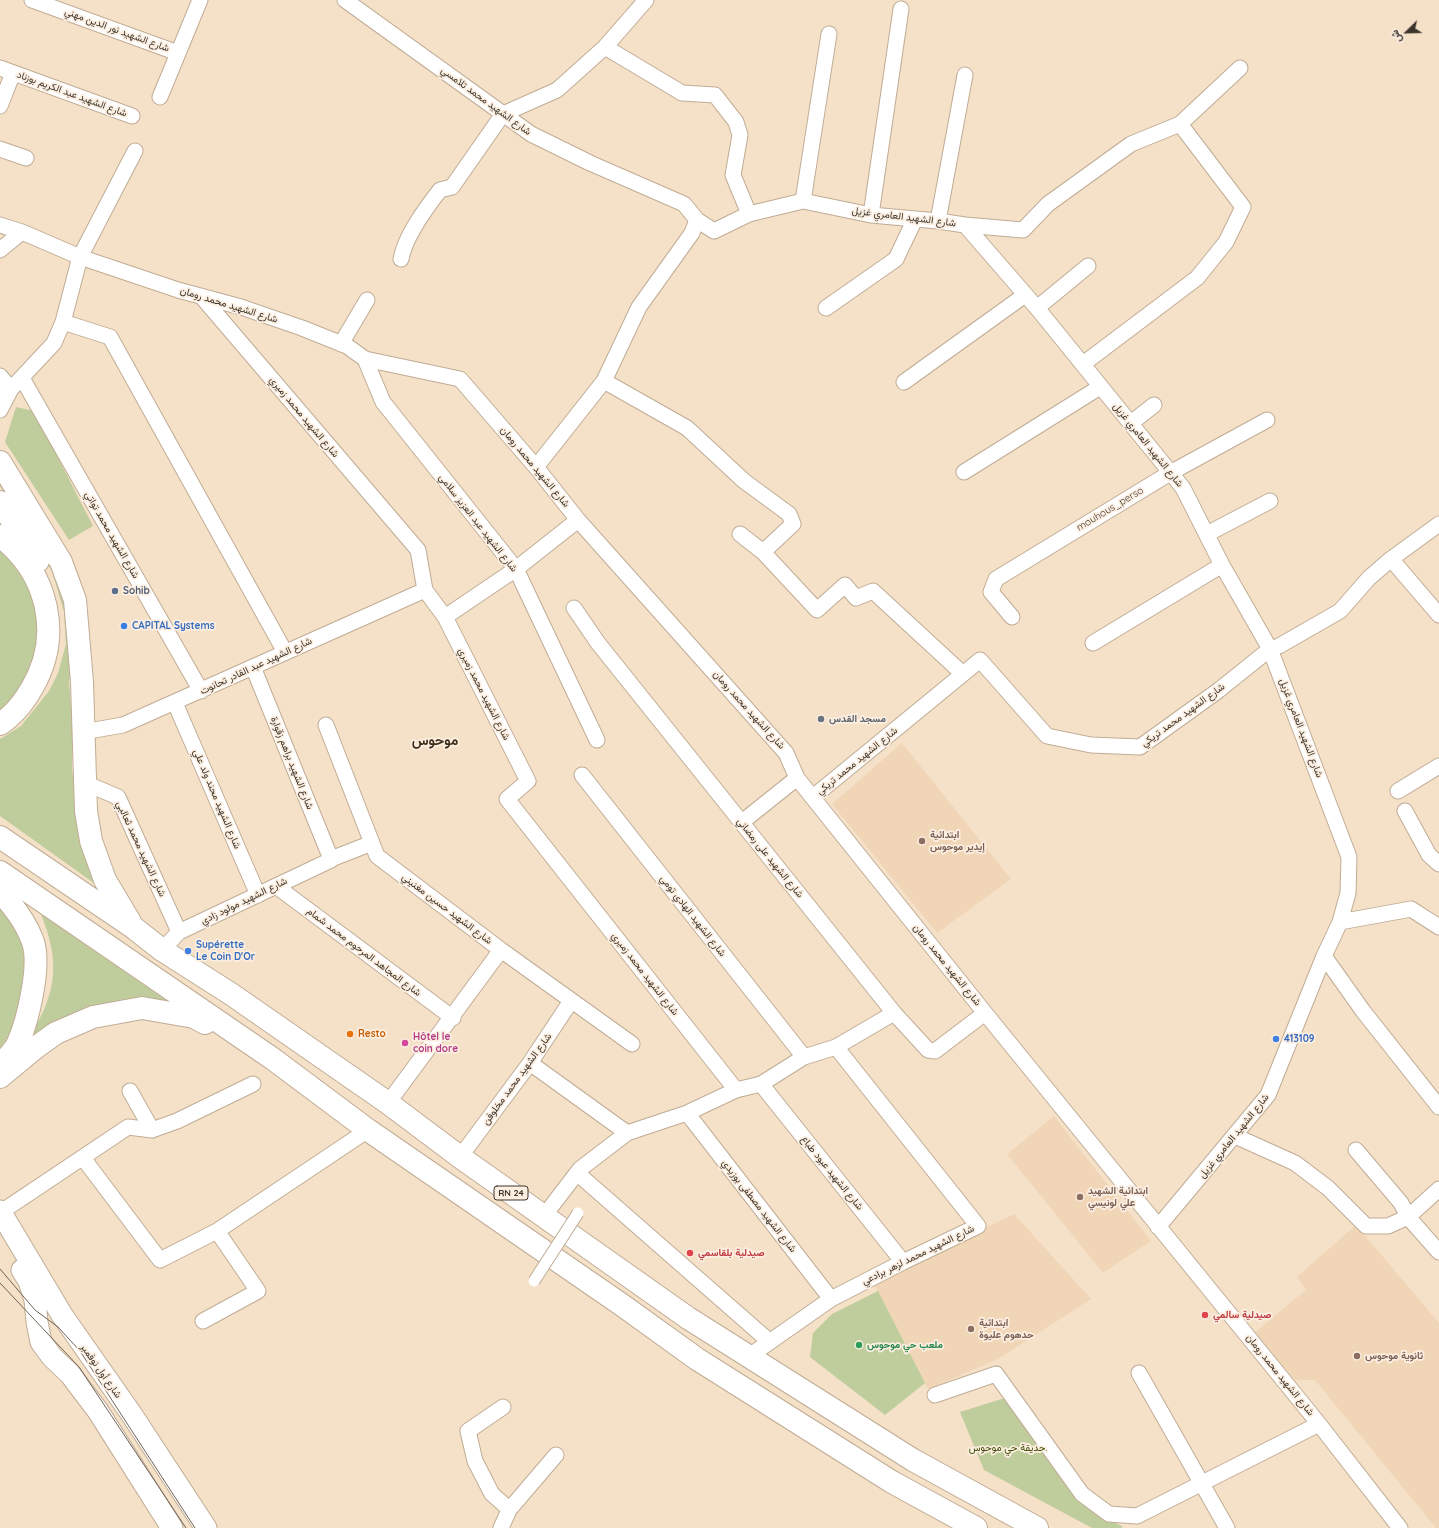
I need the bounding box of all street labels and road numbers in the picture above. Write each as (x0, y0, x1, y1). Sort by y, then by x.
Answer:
street label: شارع الشهيد نور الدين مهني (63, 5, 171, 55)
street label: شارع الشهيد محمد تلامسي (439, 64, 533, 138)
street label: شارع الشهيد عبد الكريم بوزناد (15, 68, 129, 120)
street label: شارع الشهيد العامري غزيل (851, 205, 957, 229)
street label: شارع الشهيد محمد رومان (179, 284, 279, 326)
street label: شارع الشهيد محمد زميري (267, 374, 341, 460)
street label: شارع الشهيد العامري غزيل (1110, 400, 1186, 490)
street label: شارع الشهيد محمد رومان (498, 424, 572, 510)
street label: شارع الشهيد عبد العزيز سلامي (436, 472, 520, 574)
street label: mouhous_perso (1074, 484, 1146, 534)
street label: شارع الشهيد محمد تواتي (82, 489, 142, 581)
street label: شارع الشهيد عبد القادر تحانوت (198, 635, 314, 697)
street label: شارع الشهيد محمد زميري (456, 646, 512, 742)
street label: شارع الشهيد محمد رومان (711, 668, 787, 752)
street label: شارع الشهيد العامري غزيل (1277, 677, 1325, 779)
street label: شارع الشهيد محمد تريكي (1139, 681, 1227, 749)
street label: شارع الشهيد براهم زقوارة (268, 715, 316, 811)
street label: شارع الشهيد محمد تريكي (814, 725, 900, 797)
street label: شارع الشهيد محند ولد علي (191, 747, 243, 851)
street label: شارع الشهيد محمد ثعالبي (114, 799, 168, 899)
street label: شارع الشهيد على رمضاني (734, 816, 806, 900)
street label: شارع الشهيد حسين مغنيني (399, 871, 495, 947)
street label: شارع الشهيد الهادي تومي (657, 873, 729, 959)
street label: شارع الشهيد مولود زادي (199, 875, 289, 927)
street label: شارع المجاهد المرحوم محمد شمام (304, 905, 424, 999)
street label: شارع الشهيد محمد رومان (910, 922, 984, 1008)
street label: شارع الشهيد محمد زميري (609, 930, 681, 1018)
street label: شارع الشهيد محمد مخلوفن (480, 1031, 554, 1127)
street label: شارع الشهيد العامري غزيل (1196, 1091, 1272, 1181)
street label: شارع الشهيد عبود طباع (798, 1133, 866, 1213)
street label: شارع الشهيد مصطفى بوزيدي (719, 1157, 799, 1255)
road number: RN 24 (494, 1186, 528, 1200)
street label: شارع الشهيد محمد لزهر برادعي (860, 1223, 976, 1287)
street label: شارع الشهيد محمد رومان (1243, 1332, 1317, 1418)
street label: شارع أول نوفمبر (78, 1341, 124, 1401)

